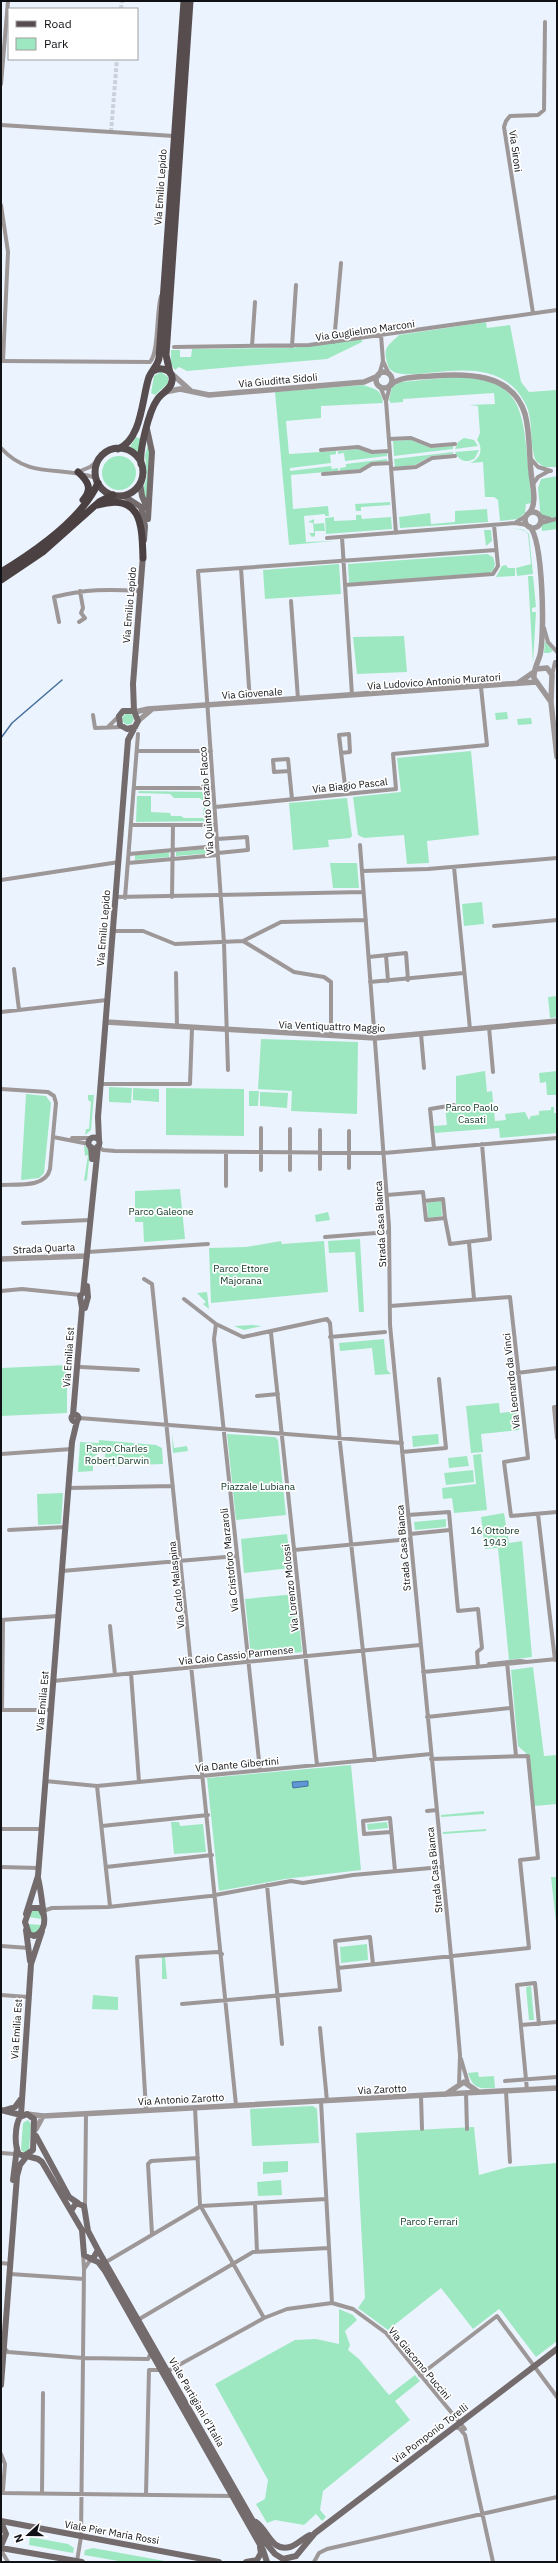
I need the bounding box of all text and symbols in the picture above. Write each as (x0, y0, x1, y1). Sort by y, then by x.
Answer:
legend (8, 8, 138, 60)
text: Road (44, 16, 72, 31)
text: Park (44, 36, 69, 51)
street label: Via Sironi (506, 129, 525, 173)
street label: Via Emilio Lepido (151, 148, 170, 226)
street label: Via Guglielmo Marconi (315, 317, 416, 344)
street label: Via Giuditta Sidoli (238, 371, 318, 390)
street label: Via Emilio Lepido (120, 566, 139, 644)
street label: Via Ludovico Antonio Muratori (367, 670, 501, 693)
street label: Via Giovenale (221, 685, 283, 702)
street label: Via Quinto Orazio Flacco (196, 746, 217, 856)
street label: Via Biagio Pascal (312, 775, 389, 796)
street label: Via Emilio Lepido (94, 889, 113, 967)
street label: Via Ventiquattro Maggio (278, 1018, 386, 1035)
park label: Parco Paolo Casati (445, 1101, 499, 1126)
street label: Strada Casa Bianca (372, 1180, 389, 1267)
park label: Parco Galeone (128, 1205, 194, 1218)
street label: Strada Quarta (13, 1240, 76, 1257)
park label: Parco Ettore Majorana (213, 1262, 269, 1287)
street label: Via Emilia Est (60, 1326, 77, 1388)
street label: Via Leonardo da Vinci (500, 1333, 523, 1429)
park label: Parco Charles Robert Darwin (85, 1442, 149, 1467)
park label: Piazzale Lubiana (221, 1480, 296, 1493)
street label: Strada Casa Bianca (393, 1504, 414, 1592)
street label: Via Cristoforo Marzaroli (218, 1507, 241, 1613)
park label: 16 Ottobre 1943 (471, 1524, 520, 1549)
street label: Via Carlo Malaspina (165, 1540, 188, 1629)
street label: Via Lorenzo Molossi (279, 1543, 302, 1633)
street label: Via Caio Cassio Parmense (178, 1643, 295, 1668)
street label: Via Emilia Est (33, 1670, 52, 1732)
street label: Via Dante Gibertini (195, 1754, 279, 1775)
street label: Strada Casa Bianca (423, 1826, 445, 1914)
street label: Via Emilia Est (8, 1998, 25, 2060)
street label: Via Zarotto (357, 2082, 407, 2097)
street label: Via Antonio Zarotto (138, 2091, 225, 2108)
park label: Parco Ferrari (400, 2215, 458, 2228)
street label: Via Giacomo Puccini (385, 2324, 454, 2402)
street label: Viale Partigiani d'Italia (166, 2355, 228, 2450)
street label: Via Pomponio Torelli (390, 2401, 471, 2466)
north arrow (8, 2515, 48, 2555)
street label: Viale Pier Maria Rossi (64, 2518, 160, 2547)
text: N (11, 2532, 27, 2545)

